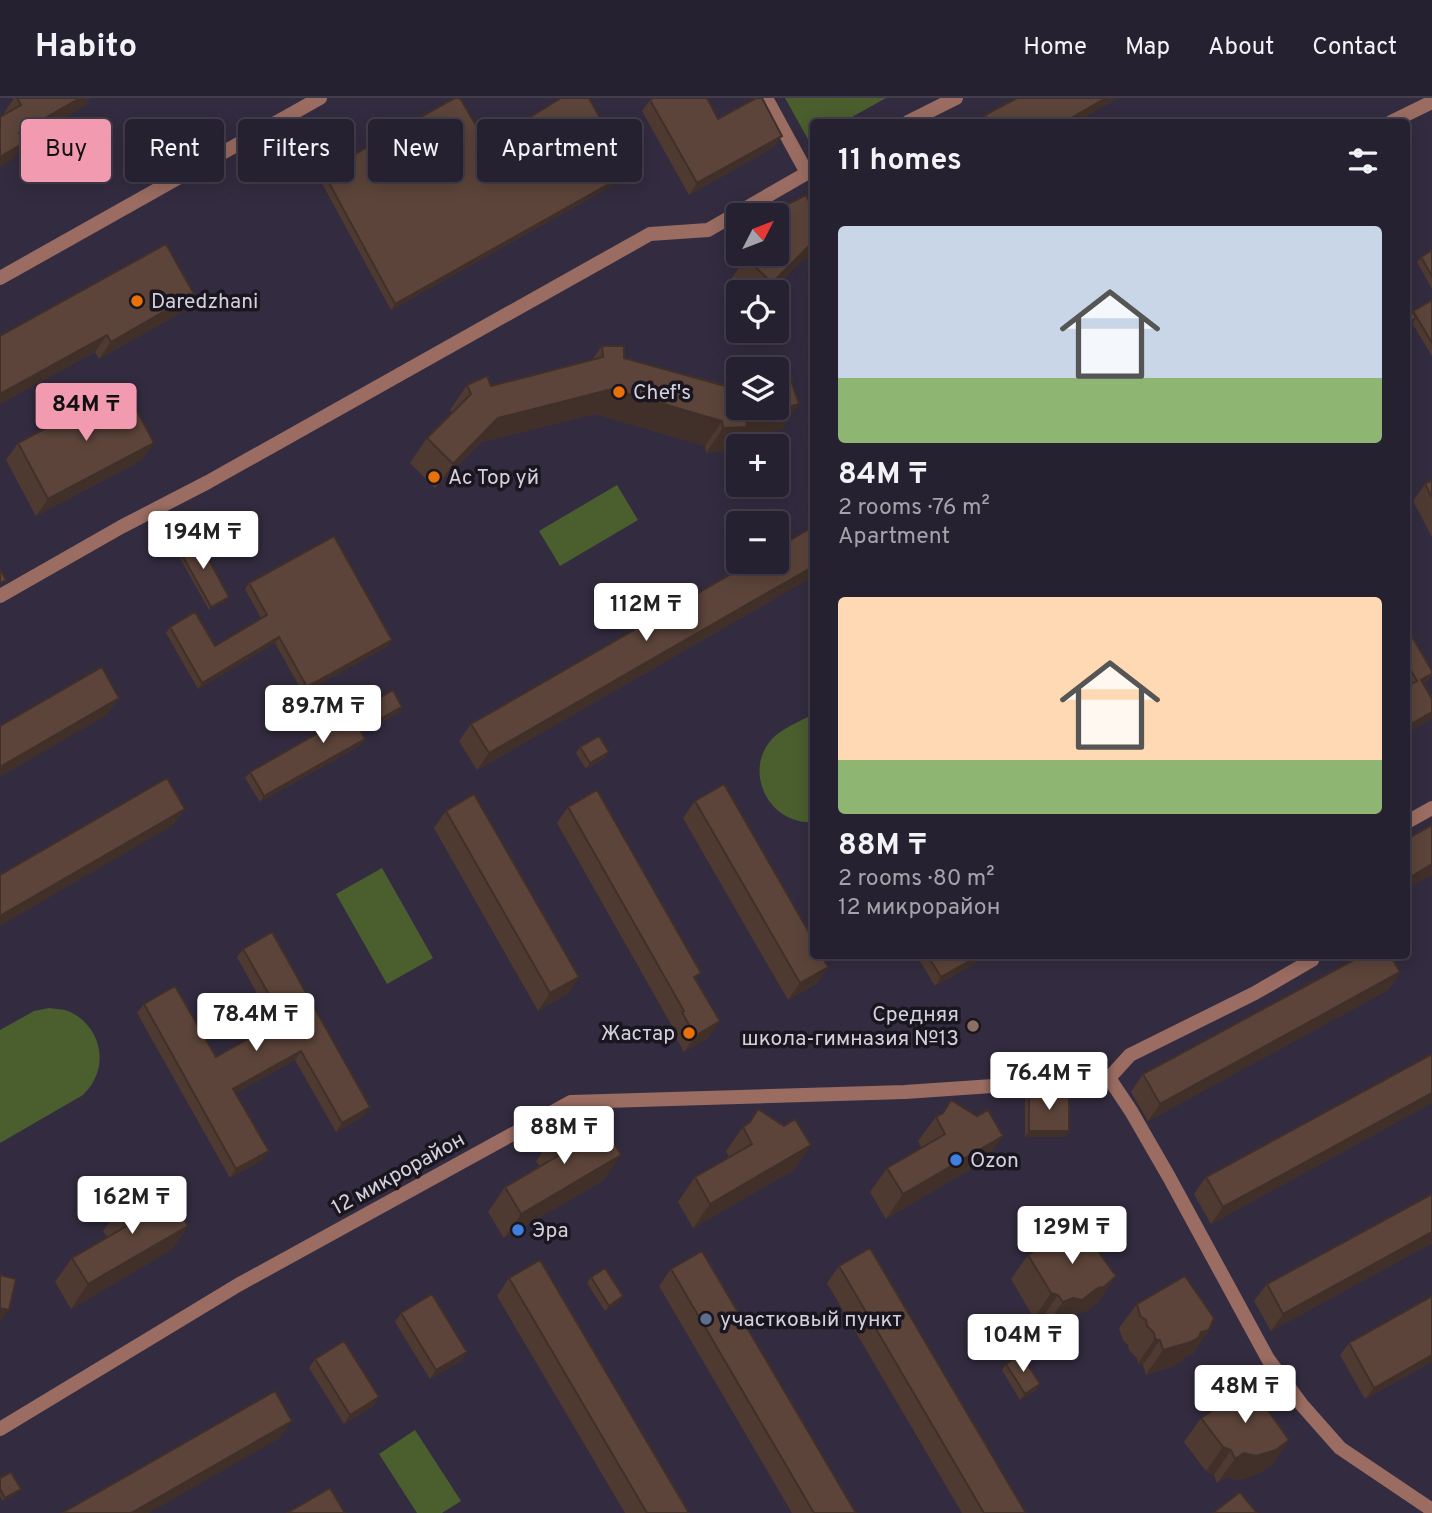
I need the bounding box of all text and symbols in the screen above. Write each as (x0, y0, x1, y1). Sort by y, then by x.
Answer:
text: Habito (35, 27, 137, 69)
text: Home (1023, 33, 1087, 63)
text: Map (1125, 33, 1170, 63)
text: About (1208, 33, 1274, 63)
text: Contact (1312, 33, 1397, 63)
chip: Buy (21, 119, 111, 182)
chip: Rent (125, 119, 224, 182)
chip: Filters (238, 119, 354, 182)
chip: New (368, 119, 463, 182)
chip: Apartment (477, 119, 642, 182)
icon: filters (1344, 142, 1382, 180)
text: 11 homes (838, 143, 962, 180)
north arrow (726, 203, 789, 266)
map controls (726, 203, 789, 574)
icon: home (1047, 271, 1173, 397)
button: locate (726, 280, 789, 343)
place label: Daredzhani (151, 289, 258, 316)
marker: Daredzhani (129, 293, 145, 309)
button: layers (726, 357, 789, 420)
place label: Chef's (633, 380, 691, 407)
pin: 84M ₸ (37, 384, 135, 443)
marker: Chef's (611, 384, 627, 400)
text: 84M ₸ (52, 391, 120, 420)
button: + (726, 434, 789, 497)
text: 84M ₸ (838, 457, 928, 494)
place label: Ас Тор уй (448, 465, 539, 492)
marker: Ас Тор уй (426, 469, 442, 485)
text: 2 rooms · 76 m² (838, 494, 990, 523)
button: − (726, 511, 789, 574)
pin: 194M ₸ (146, 512, 260, 571)
text: 194M ₸ (164, 519, 242, 548)
text: Apartment (838, 523, 950, 552)
pin: 112M ₸ (589, 584, 703, 643)
text: 112M ₸ (610, 591, 682, 620)
icon: home (1047, 642, 1173, 768)
pin: 89.7M ₸ (258, 686, 388, 745)
text: 89.7M ₸ (281, 693, 365, 722)
text: 88M ₸ (838, 828, 927, 865)
text: 2 rooms · 80 m² (838, 865, 995, 894)
text: 12 микрорайон (838, 894, 1000, 923)
pin: 78.4M ₸ (191, 993, 321, 1053)
text: 78.4M ₸ (213, 1001, 299, 1030)
place label: Средняя школа-гимназия №13 (742, 1002, 959, 1053)
marker: Средняя школа-гимназия №13 (965, 1018, 981, 1034)
place label: Жастар (601, 1021, 675, 1048)
marker: Жастар (681, 1025, 697, 1041)
pin: 76.4M ₸ (984, 1052, 1114, 1112)
text: 76.4M ₸ (1006, 1060, 1092, 1089)
pin: 88M ₸ (515, 1107, 613, 1166)
text: 88M ₸ (530, 1114, 598, 1143)
street label: 12 микрорайон (327, 1127, 470, 1222)
place label: Ozon (970, 1148, 1019, 1175)
marker: Ozon (948, 1152, 964, 1168)
pin: 162M ₸ (75, 1176, 189, 1236)
text: 162M ₸ (94, 1184, 170, 1213)
pin: 129M ₸ (1015, 1206, 1129, 1266)
text: 129M ₸ (1034, 1214, 1110, 1243)
place label: Эра (532, 1218, 569, 1245)
marker: Эра (510, 1222, 526, 1238)
place label: участковый пункт (720, 1307, 902, 1334)
marker: участковый пункт (698, 1311, 714, 1327)
pin: 104M ₸ (966, 1314, 1080, 1374)
text: 104M ₸ (984, 1322, 1062, 1351)
pin: 48M ₸ (1196, 1366, 1294, 1425)
text: 48M ₸ (1211, 1373, 1279, 1402)

